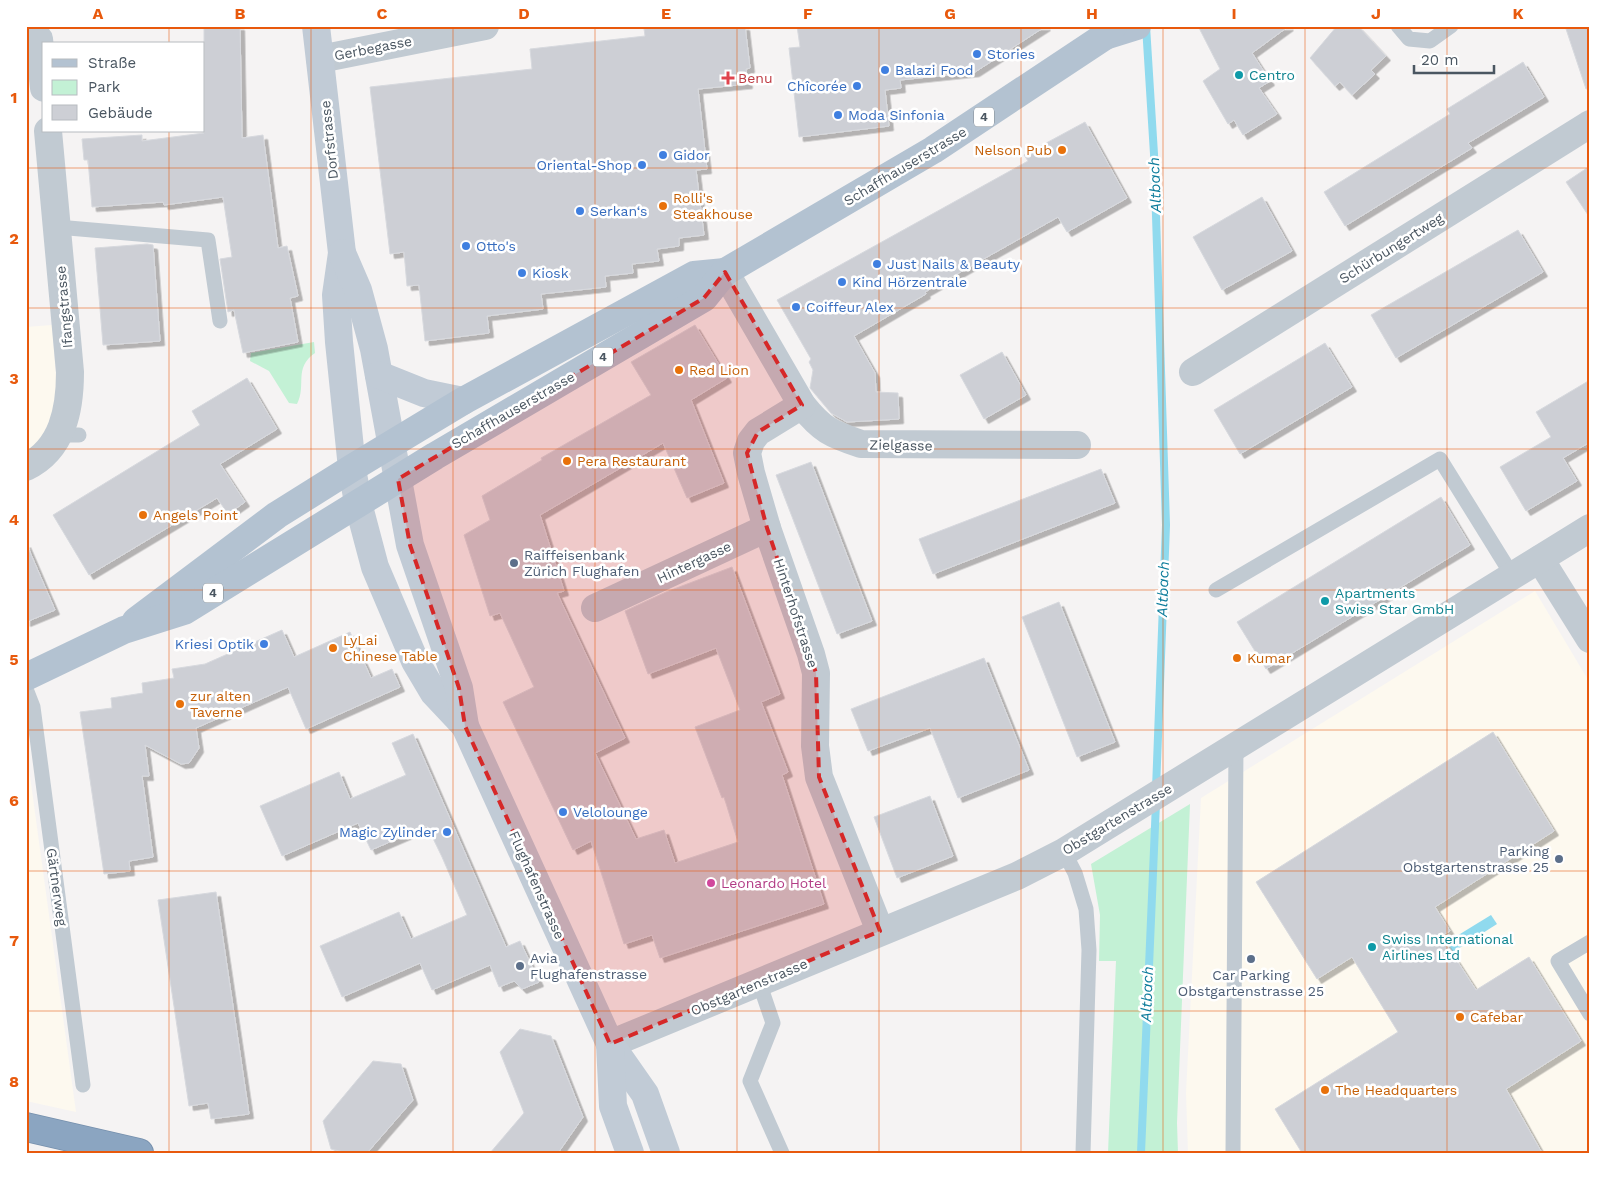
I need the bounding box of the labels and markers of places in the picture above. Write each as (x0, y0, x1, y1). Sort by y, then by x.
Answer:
place label: Stories (987, 46, 1035, 62)
marker: Stories (971, 48, 983, 60)
place label: Balazi Food (895, 62, 974, 78)
marker: Balazi Food (879, 64, 891, 76)
place label: Centro (1249, 67, 1295, 83)
marker: Centro (1233, 69, 1245, 81)
place label: Benu (738, 70, 773, 86)
marker: Benu (722, 72, 734, 84)
place label: Chîcorée (787, 78, 847, 94)
marker: Chîcorée (851, 80, 863, 92)
place label: Moda Sinfonia (848, 107, 945, 123)
marker: Moda Sinfonia (832, 109, 844, 121)
place label: Nelson Pub (974, 142, 1052, 158)
marker: Nelson Pub (1056, 144, 1068, 156)
place label: Gidor (673, 147, 710, 163)
marker: Gidor (657, 149, 669, 161)
place label: Oriental-Shop (536, 157, 632, 173)
marker: Oriental-Shop (636, 159, 648, 171)
place label: Rolli's Steakhouse (673, 190, 753, 222)
marker: Rolli's Steakhouse (657, 200, 669, 212)
place label: Serkan‘s (590, 203, 647, 219)
marker: Serkan‘s (574, 205, 586, 217)
place label: Otto's (476, 238, 516, 254)
marker: Otto's (460, 240, 472, 252)
place label: Just Nails & Beauty (887, 256, 1021, 272)
marker: Just Nails & Beauty (871, 258, 883, 270)
place label: Kiosk (532, 265, 569, 281)
marker: Kiosk (516, 267, 528, 279)
place label: Kind Hörzentrale (852, 274, 967, 290)
marker: Kind Hörzentrale (836, 276, 848, 288)
place label: Coiffeur Alex (806, 299, 894, 315)
marker: Coiffeur Alex (790, 301, 802, 313)
place label: Red Lion (689, 362, 749, 378)
marker: Red Lion (673, 364, 685, 376)
place label: Pera Restaurant (577, 453, 686, 469)
marker: Pera Restaurant (561, 455, 573, 467)
place label: Angels Point (153, 507, 238, 523)
marker: Angels Point (137, 509, 149, 521)
place label: Raiffeisenbank Zürich Flughafen (524, 547, 639, 579)
marker: Raiffeisenbank Zürich Flughafen (508, 557, 520, 569)
place label: Apartments Swiss Star GmbH (1335, 585, 1454, 617)
marker: Apartments Swiss Star GmbH (1319, 595, 1331, 607)
place label: LyLai Chinese Table (343, 632, 438, 664)
place label: Kriesi Optik (175, 636, 254, 652)
marker: Kriesi Optik (258, 638, 270, 650)
marker: LyLai Chinese Table (327, 642, 339, 654)
place label: Kumar (1247, 650, 1292, 666)
marker: Kumar (1231, 652, 1243, 664)
place label: zur alten Taverne (190, 688, 251, 720)
marker: zur alten Taverne (174, 698, 186, 710)
place label: Velolounge (573, 804, 648, 820)
marker: Velolounge (557, 806, 569, 818)
place label: Magic Zylinder (339, 824, 437, 840)
marker: Magic Zylinder (441, 826, 453, 838)
place label: Parking Obstgartenstrasse 25 (1403, 843, 1550, 875)
marker: Parking Obstgartenstrasse 25 (1553, 853, 1565, 865)
place label: Leonardo Hotel (721, 875, 827, 891)
marker: Leonardo Hotel (705, 877, 717, 889)
place label: Swiss International Airlines Ltd (1382, 931, 1514, 963)
marker: Swiss International Airlines Ltd (1366, 941, 1378, 953)
place label: Avia Flughafenstrasse (530, 950, 647, 982)
marker: Car Parking Obstgartenstrasse 25 (1245, 953, 1257, 965)
marker: Avia Flughafenstrasse (514, 960, 526, 972)
place label: Car Parking Obstgartenstrasse 25 (1178, 967, 1324, 999)
place label: Cafebar (1470, 1009, 1524, 1025)
marker: Cafebar (1454, 1011, 1466, 1023)
place label: The Headquarters (1335, 1082, 1457, 1098)
marker: The Headquarters (1319, 1084, 1331, 1096)

